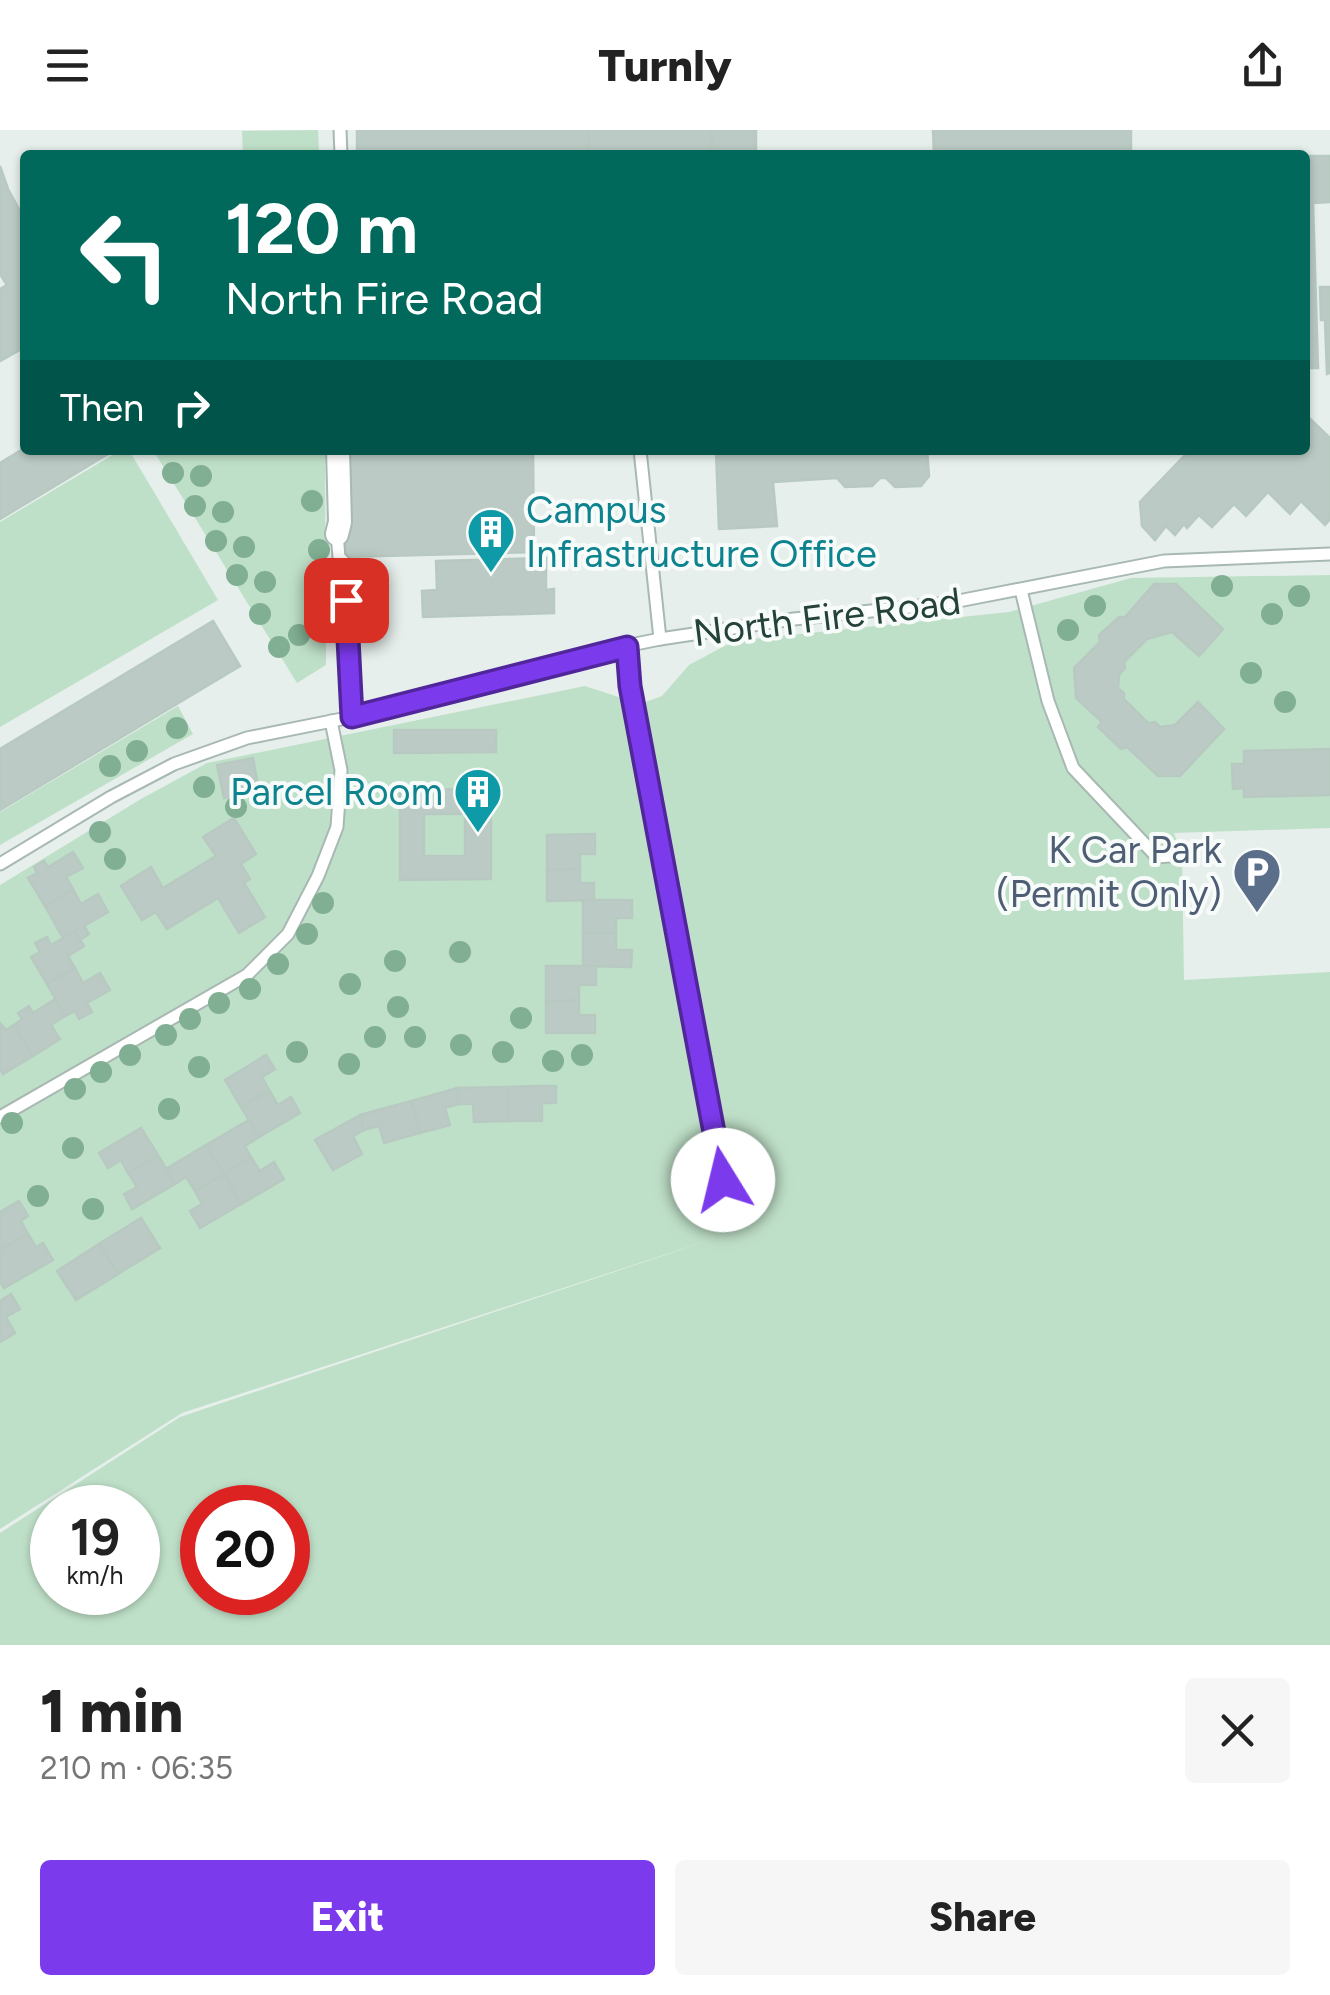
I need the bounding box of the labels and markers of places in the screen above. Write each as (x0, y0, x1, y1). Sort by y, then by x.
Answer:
place label: Campus Infrastructure Office (526, 487, 877, 577)
building icon: Campus Infrastructure Office (465, 506, 517, 574)
pin (304, 558, 389, 643)
building icon: Parcel Room (452, 766, 504, 834)
place label: Parcel Room (230, 769, 443, 815)
place label: K Car Park (Permit Only) (996, 827, 1223, 917)
parking icon: K Car Park (Permit Only) (1231, 846, 1283, 914)

